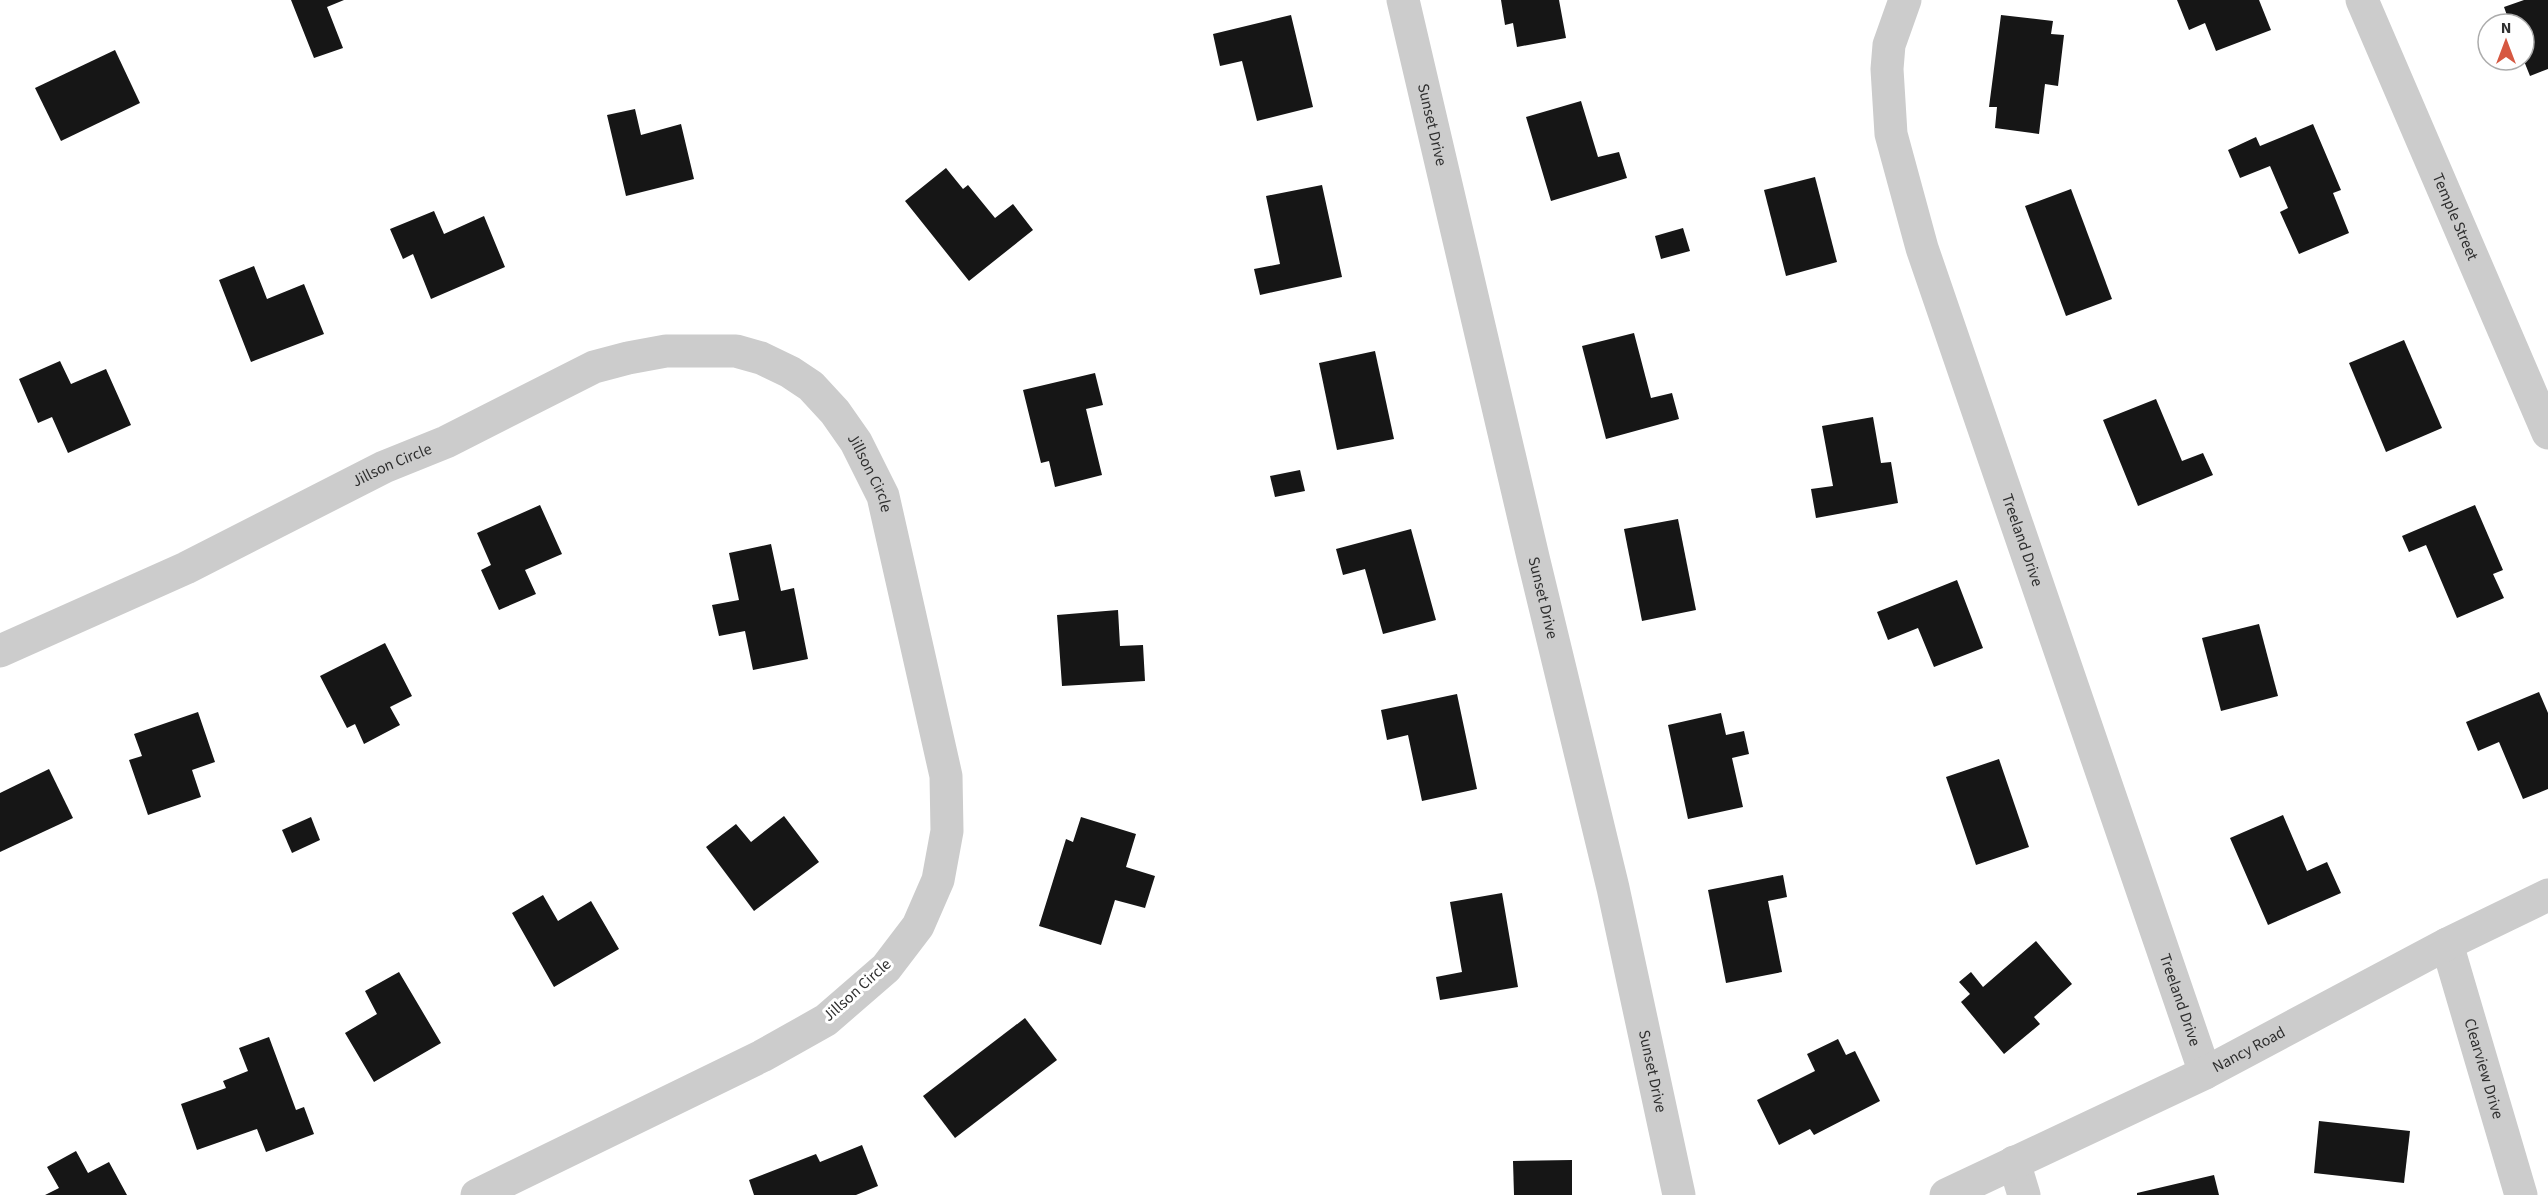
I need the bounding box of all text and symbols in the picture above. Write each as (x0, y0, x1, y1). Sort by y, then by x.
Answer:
north arrow (2476, 12, 2536, 72)
text: N (2501, 17, 2511, 39)
street label: Sunset Drive (1412, 81, 1452, 168)
street label: Temple Street (2427, 170, 2484, 264)
street label: Jillson Circle (842, 429, 897, 514)
street label: Jillson Circle (348, 438, 435, 492)
street label: Treeland Drive (1996, 491, 2048, 590)
street label: Sunset Drive (1522, 555, 1563, 641)
street label: Treeland Drive (2154, 951, 2206, 1049)
street label: Jillson Circle (818, 953, 896, 1027)
street label: Clearview Drive (2459, 1016, 2509, 1122)
street label: Nancy Road (2209, 1021, 2289, 1078)
street label: Sunset Drive (1633, 1028, 1672, 1115)

